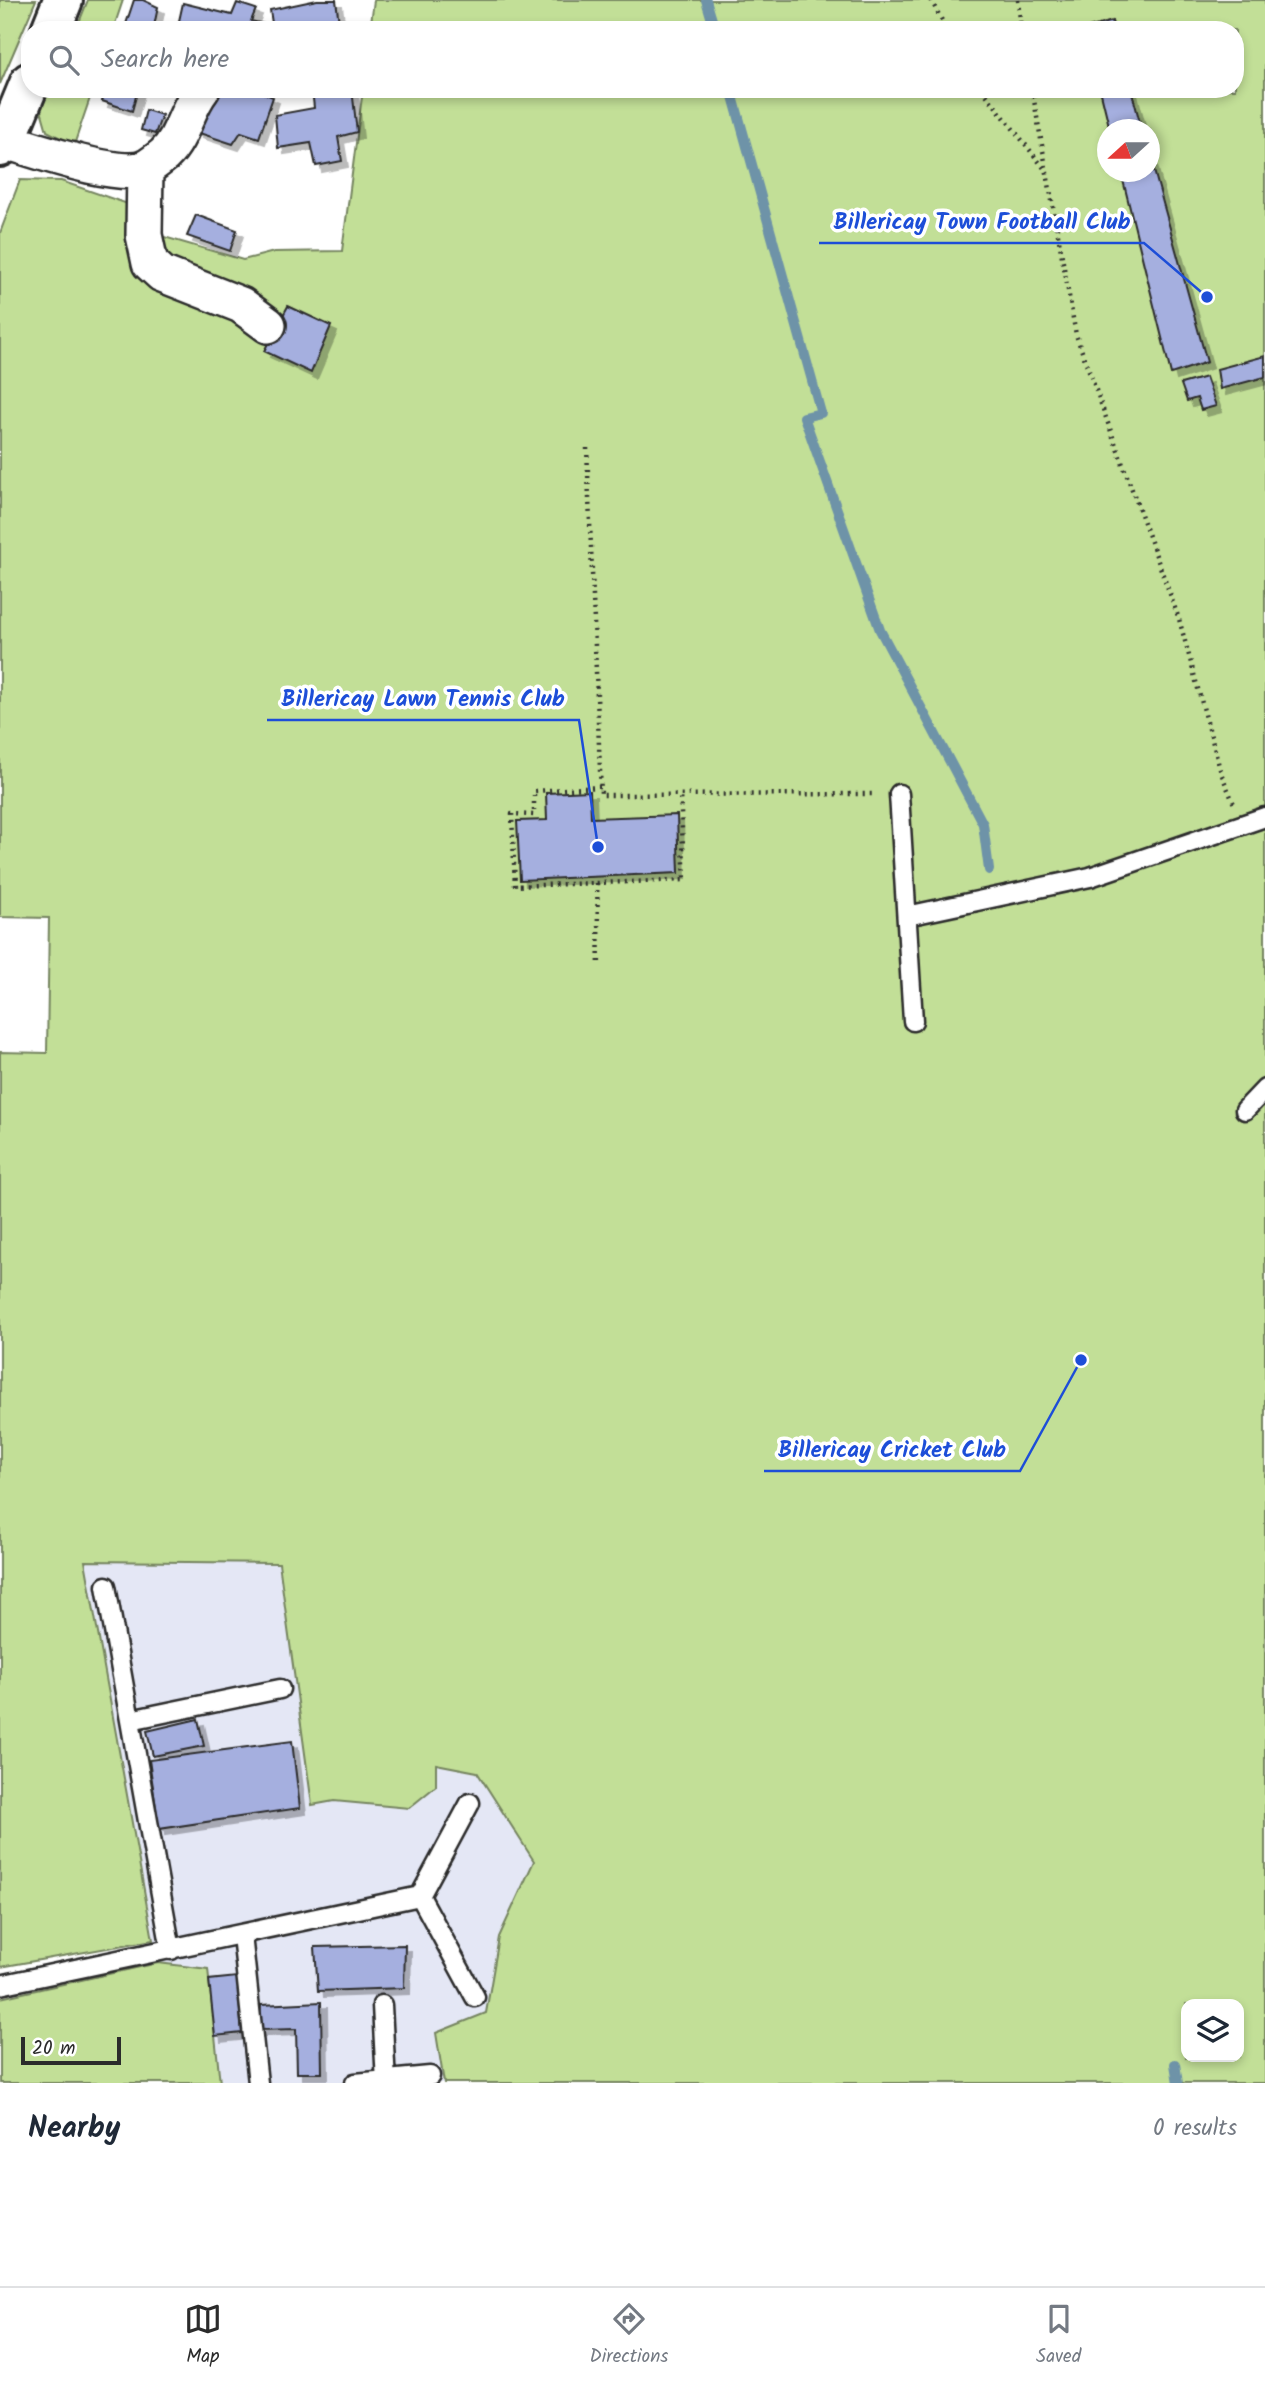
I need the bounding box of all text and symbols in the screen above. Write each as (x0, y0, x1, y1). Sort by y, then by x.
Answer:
search box (21, 21, 1244, 98)
text: Search here (101, 39, 229, 81)
icon: search (45, 41, 83, 79)
north arrow (1097, 119, 1160, 182)
callout: Billericay Town Football Club (819, 199, 1144, 243)
text: Billericay Town Football Club (833, 205, 1131, 241)
callout: Billericay Lawn Tennis Club (267, 676, 579, 720)
text: Billericay Lawn Tennis Club (281, 682, 565, 718)
callout: Billericay Cricket Club (764, 1427, 1020, 1471)
text: Billericay Cricket Club (778, 1433, 1006, 1469)
map controls (1181, 1999, 1244, 2062)
button: layers (1181, 1999, 1244, 2062)
scale bar (21, 2034, 121, 2066)
text: 20 m (32, 2034, 75, 2064)
text: Nearby (28, 2105, 120, 2153)
text: 0 results (1153, 2111, 1237, 2147)
tab: Map (184, 2300, 222, 2372)
tab: Directions (590, 2300, 668, 2372)
tab: Saved (1036, 2300, 1081, 2372)

